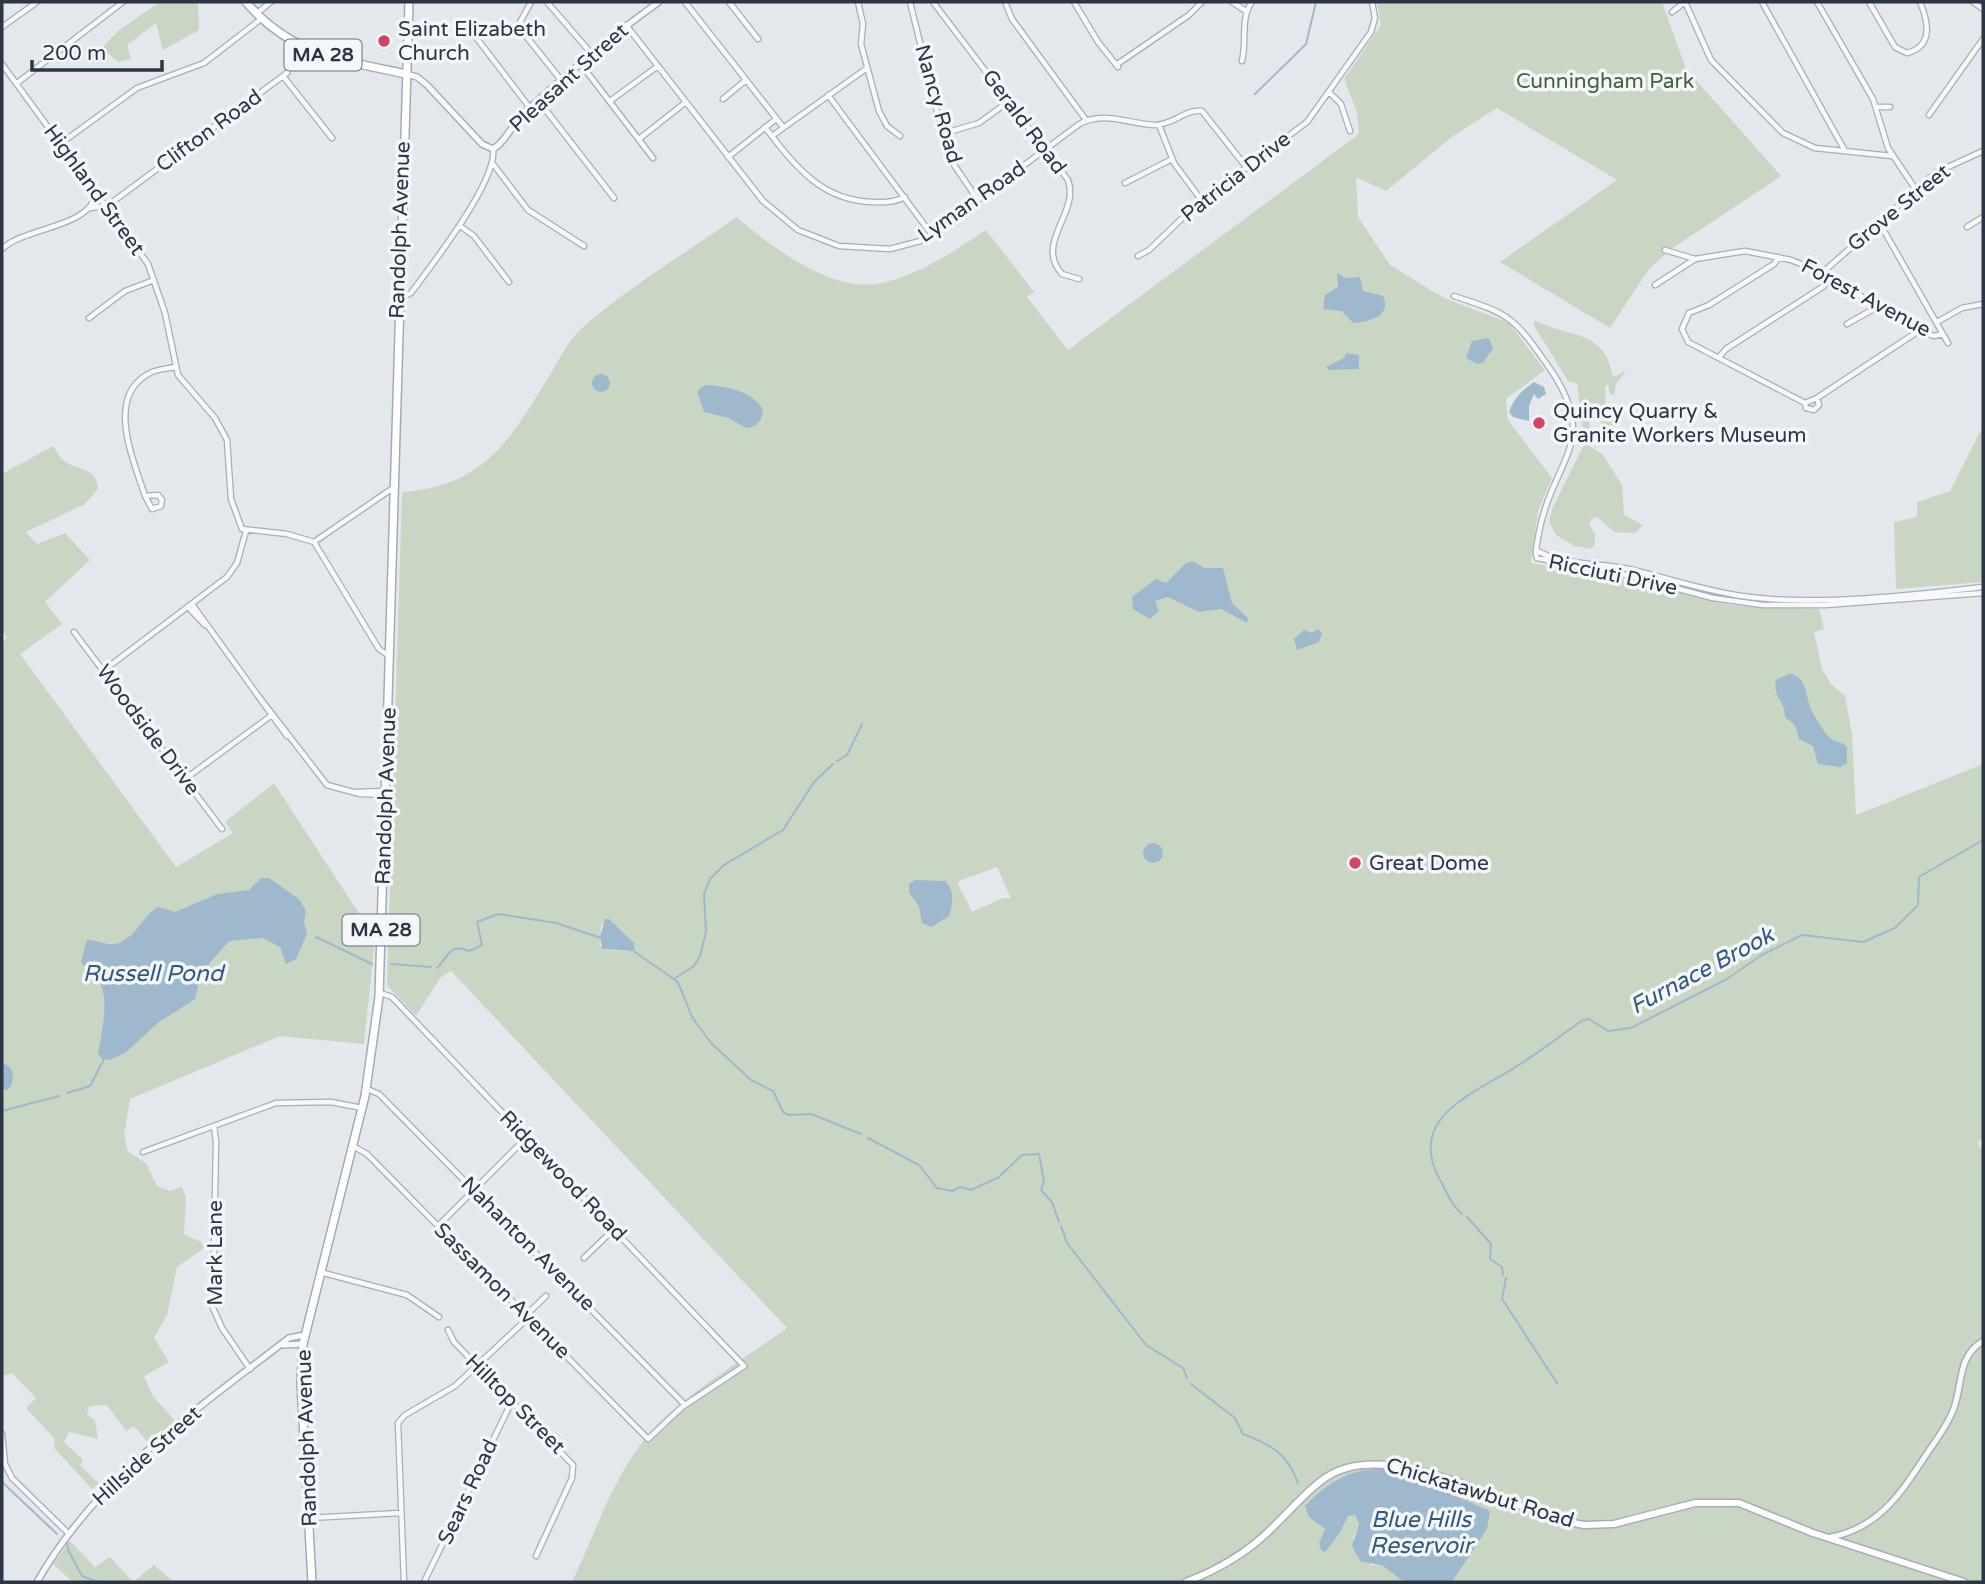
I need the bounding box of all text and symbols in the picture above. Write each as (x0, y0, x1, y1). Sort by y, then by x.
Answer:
place label: Saint Elizabeth Church (398, 17, 546, 66)
street label: Pleasant Street (505, 18, 633, 138)
scale bar (32, 28, 161, 72)
marker: Saint Elizabeth Church (376, 33, 392, 49)
road number: MA 28 (284, 40, 362, 70)
text: 200 m (42, 41, 106, 66)
street label: Nancy Road (909, 42, 967, 166)
street label: Gerald Road (977, 65, 1071, 179)
park label: Cunningham Park (1516, 69, 1694, 94)
street label: Clifton Road (151, 84, 267, 178)
street label: Highland Street (38, 120, 150, 260)
street label: Patricia Drive (1176, 127, 1296, 227)
street label: Randolph Avenue (384, 141, 416, 319)
street label: Lyman Road (913, 156, 1031, 248)
street label: Grove Street (1843, 159, 1955, 257)
street label: Forest Avenue (1797, 253, 1935, 343)
place label: Quincy Quarry & Granite Workers Museum (1553, 399, 1807, 448)
marker: Quincy Quarry & Granite Workers Museum (1531, 415, 1547, 431)
street label: Ricciuti Drive (1546, 549, 1680, 601)
street label: Woodside Drive (91, 660, 205, 800)
street label: Randolph Avenue (370, 707, 402, 885)
place label: Great Dome (1369, 851, 1489, 876)
marker: Great Dome (1347, 855, 1363, 871)
road number: MA 28 (342, 914, 420, 946)
water label: Furnace Brook (1625, 921, 1780, 1021)
water label: Russell Pond (83, 960, 226, 988)
street label: Ridgewood Road (494, 1105, 632, 1247)
street label: Nahanton Avenue (456, 1172, 601, 1317)
street label: Mark Lane (203, 1200, 228, 1306)
street label: Sassamon Avenue (429, 1218, 575, 1364)
street label: Randolph Avenue (291, 1349, 323, 1527)
street label: Hilltop Street (460, 1349, 570, 1459)
street label: Hillside Street (88, 1401, 206, 1511)
street label: Sears Road (433, 1436, 503, 1548)
street label: Chickatawbut Road (1383, 1453, 1577, 1533)
water label: Blue Hills Reservoir (1370, 1506, 1476, 1560)

